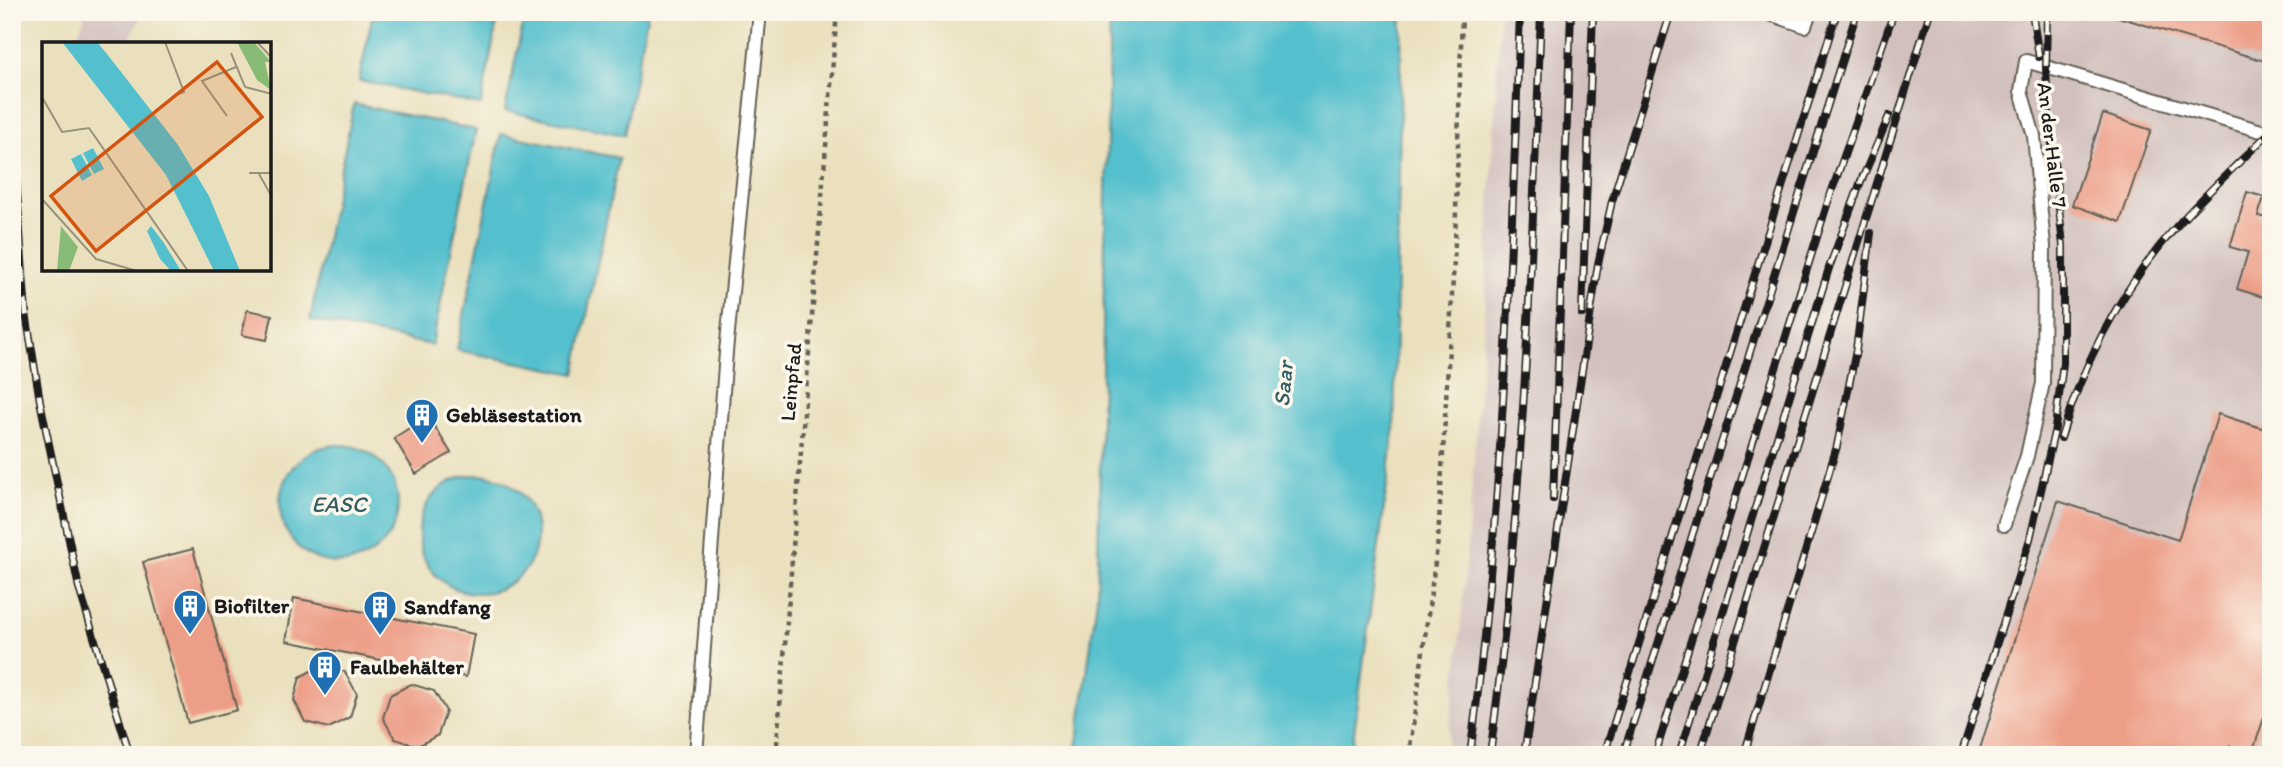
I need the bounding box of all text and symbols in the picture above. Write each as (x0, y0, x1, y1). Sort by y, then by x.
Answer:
inset map (42, 42, 271, 271)
street label: An der Halle 7 (2032, 81, 2073, 209)
street label: Leinpfad (775, 341, 806, 422)
water label: Saar (1267, 357, 1299, 408)
building icon: Gebläsestation (403, 396, 441, 445)
place label: Gebläsestation (446, 402, 582, 427)
water label: EASC (311, 490, 369, 518)
building icon: Biofilter (171, 587, 209, 636)
building icon: Sandfang (361, 588, 399, 637)
place label: Biofilter (214, 593, 290, 618)
place label: Sandfang (404, 594, 491, 620)
building icon: Faulbehälter (306, 648, 344, 697)
place label: Faulbehälter (350, 654, 464, 679)

